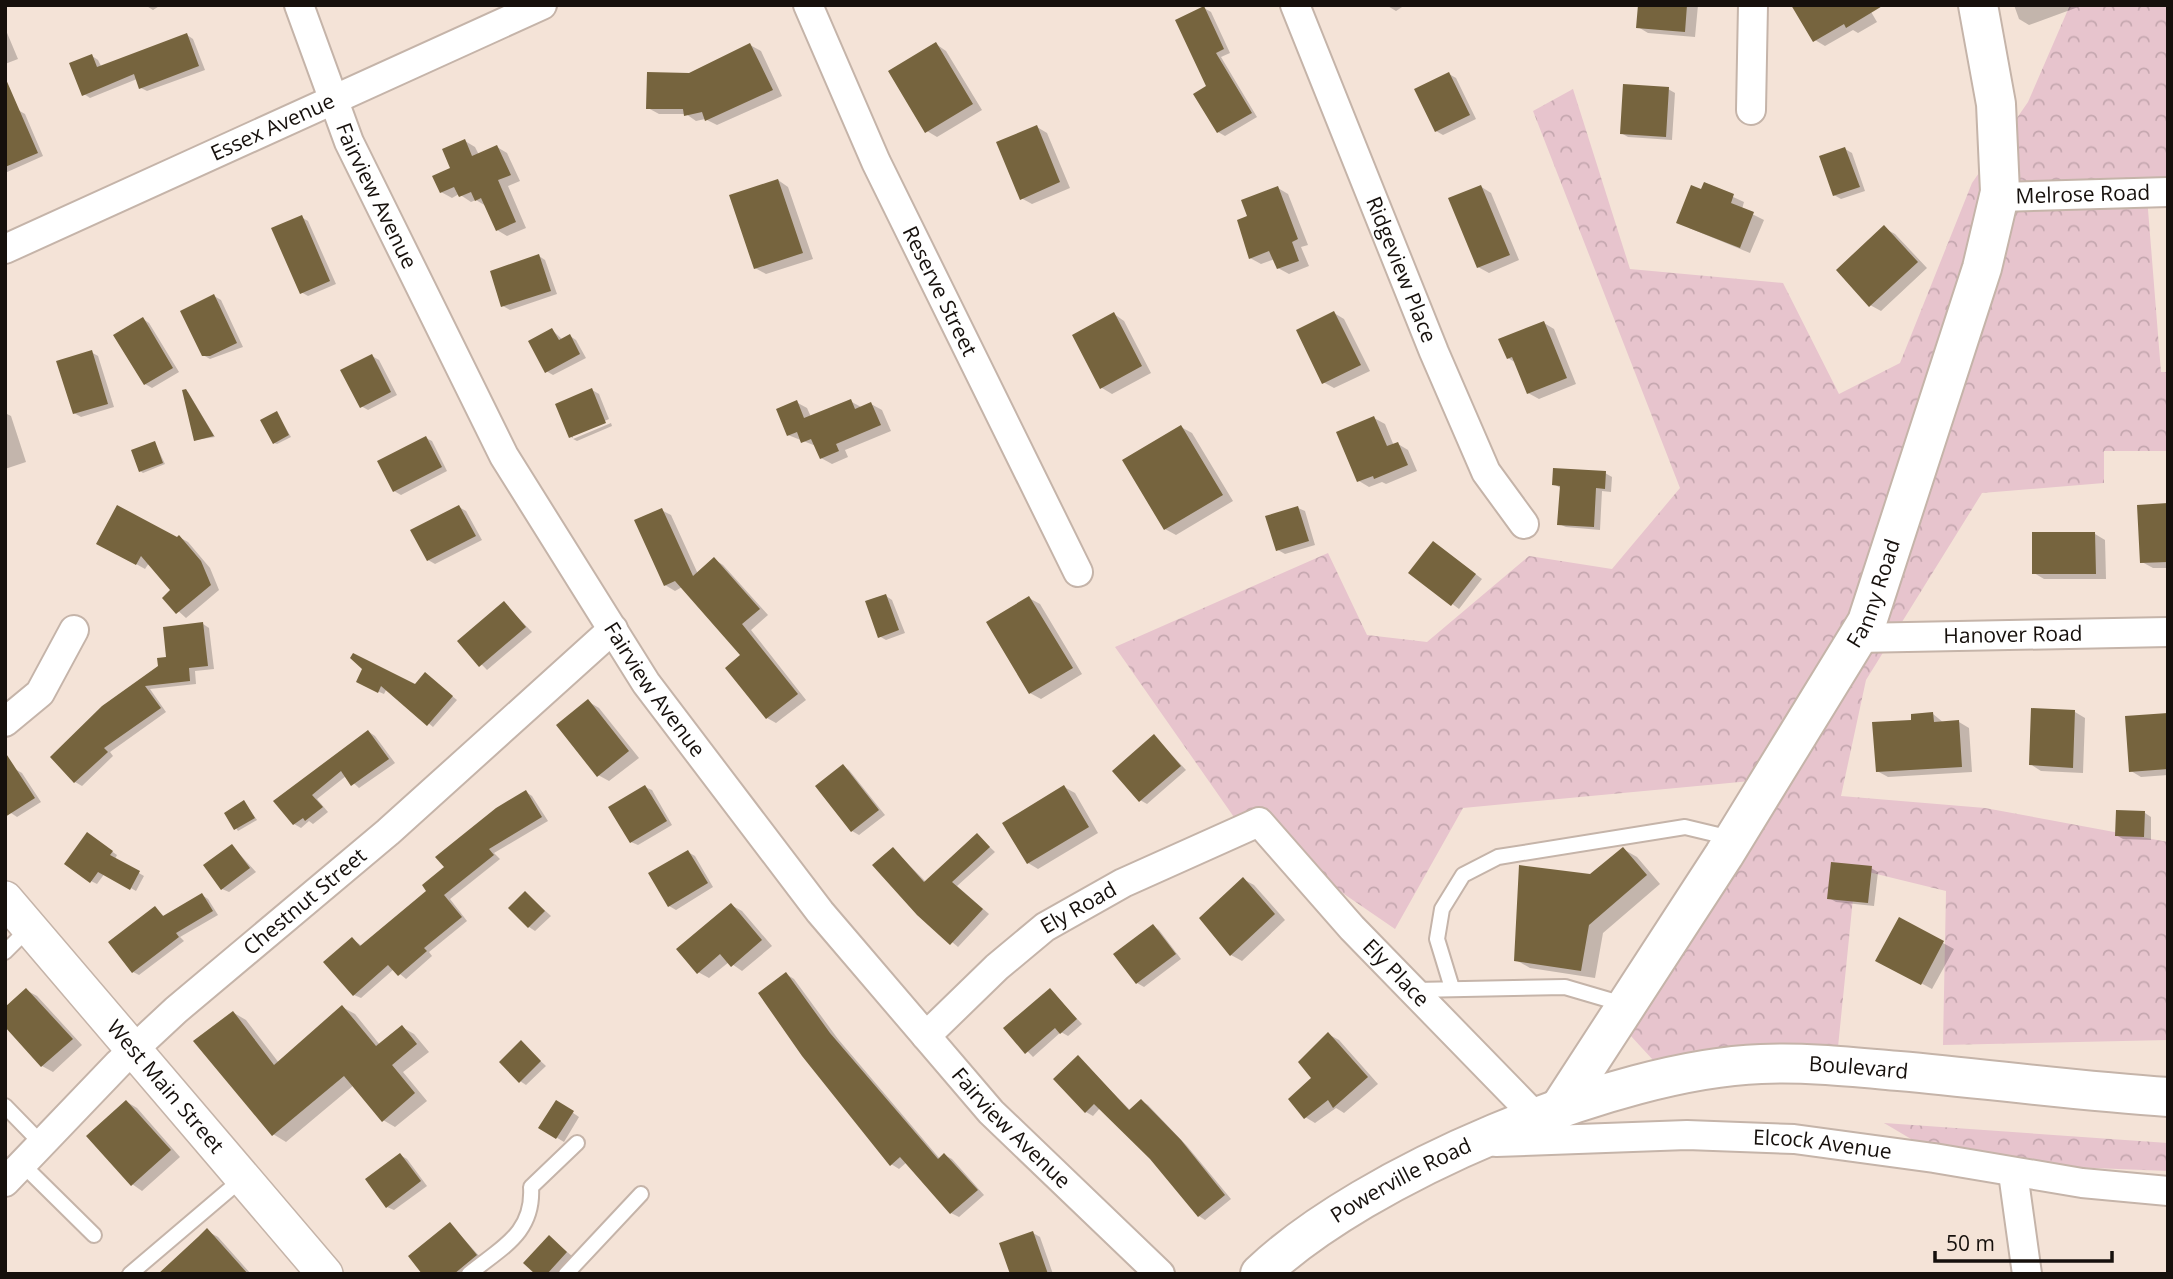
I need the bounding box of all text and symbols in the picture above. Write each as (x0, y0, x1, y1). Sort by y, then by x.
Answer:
street label: Essex Avenue (206, 86, 339, 167)
street label: Fairview Avenue (330, 119, 424, 273)
street label: Melrose Road (2015, 178, 2151, 210)
street label: Ridgeview Place (1360, 192, 1444, 346)
street label: Reserve Street (897, 221, 984, 360)
street label: Fanny Road (1840, 535, 1906, 653)
street label: Fairview Avenue (598, 616, 712, 762)
street label: Hanover Road (1943, 619, 2083, 649)
street label: Chestnut Street (237, 841, 372, 961)
street label: Ely Road (1035, 875, 1121, 940)
street label: Ely Place (1357, 932, 1436, 1012)
street label: West Main Street (101, 1014, 231, 1159)
street label: Boulevard (1808, 1049, 1910, 1085)
street label: Fairview Avenue (946, 1061, 1077, 1194)
street label: Elcock Avenue (1753, 1122, 1894, 1165)
street label: Powerville Road (1325, 1131, 1475, 1229)
scale bar (1935, 1220, 2112, 1264)
text: 50 m (1946, 1229, 1995, 1257)

